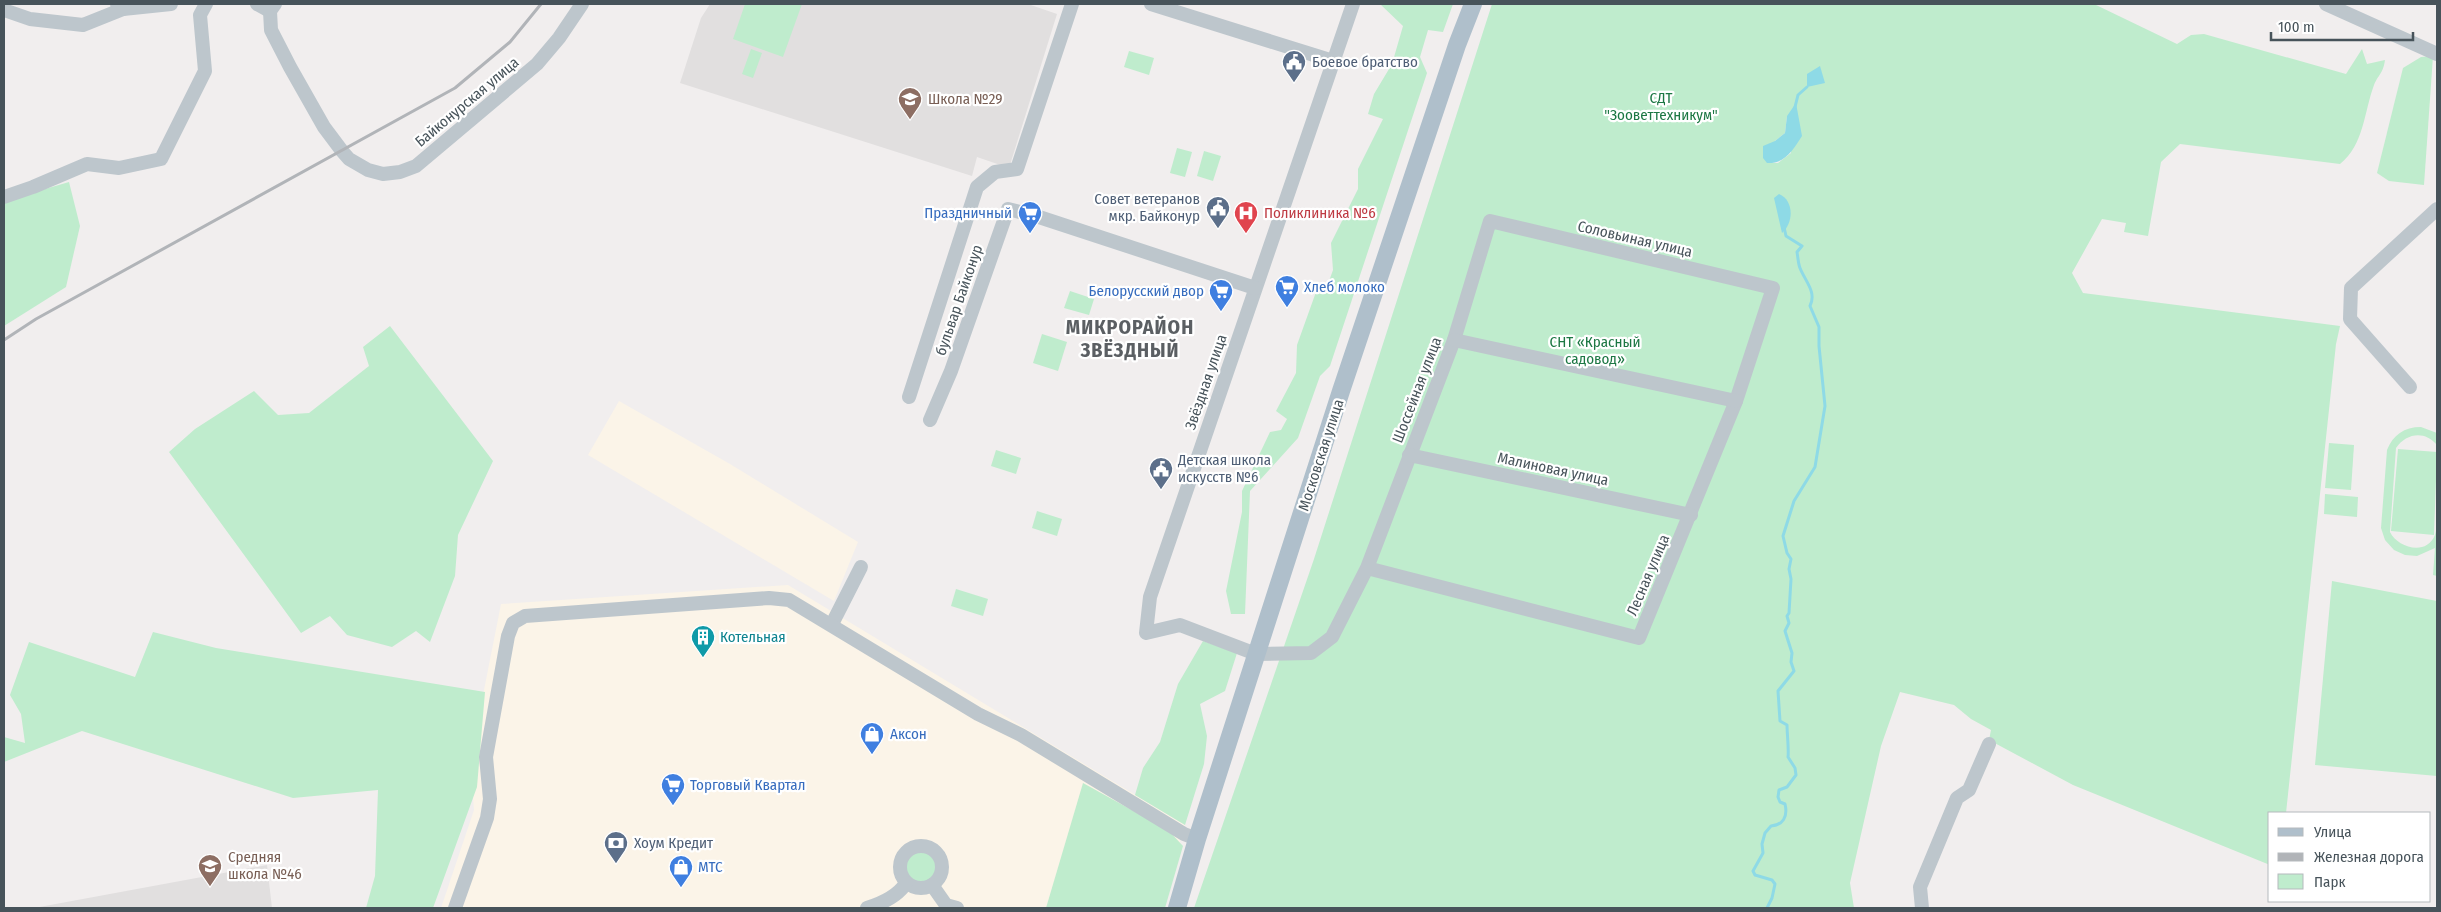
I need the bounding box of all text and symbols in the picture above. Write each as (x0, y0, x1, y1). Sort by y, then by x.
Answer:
scale bar (2271, 10, 2414, 42)
text: 100 m (2278, 18, 2315, 36)
public building icon: Боевое братство (1281, 49, 1307, 83)
street label: Байконурская улица (411, 53, 523, 151)
place label: Боевое братство (1312, 53, 1418, 71)
school or university icon: Школа №29 (897, 86, 923, 120)
park label: СДТ "Зооветтехникум" (1604, 89, 1718, 124)
place label: Школа №29 (928, 90, 1002, 108)
place label: Совет ветеранов мкр. Байконур (1094, 190, 1200, 225)
public building icon: Совет ветеранов мкр. Байконур (1205, 195, 1231, 229)
supermarket icon: Праздничный (1017, 200, 1043, 234)
hospital icon: Поликлиника №6 (1233, 200, 1259, 234)
place label: Праздничный (924, 204, 1012, 222)
place label: Поликлиника №6 (1264, 204, 1376, 222)
street label: Соловьиная улица (1576, 217, 1694, 261)
street label: бульвар Байконур (932, 242, 986, 358)
supermarket icon: Хлеб молоко (1274, 274, 1300, 308)
supermarket icon: Белорусский двор (1208, 278, 1234, 312)
place label: Хлеб молоко (1304, 278, 1385, 296)
place label: Белорусский двор (1089, 282, 1204, 300)
district label: МИКРОРАЙОН ЗВЁЗДНЫЙ (1066, 315, 1194, 362)
street label: Звёздная улица (1181, 332, 1231, 432)
park label: СНТ «Красный садовод» (1550, 333, 1640, 368)
street label: Шоссейная улица (1389, 335, 1445, 445)
street label: Московская улица (1294, 397, 1348, 513)
street label: Малиновая улица (1496, 448, 1610, 490)
place label: Детская школа искусств №6 (1177, 451, 1271, 486)
public building icon: Детская школа искусств №6 (1148, 456, 1174, 490)
street label: Лесная улица (1623, 532, 1673, 618)
building icon: Котельная (690, 624, 716, 658)
place label: Котельная (720, 628, 786, 646)
shop icon: Аксон (859, 721, 885, 755)
place label: Аксон (890, 725, 927, 743)
supermarket icon: Торговый Квартал (660, 772, 686, 806)
place label: Торговый Квартал (690, 776, 805, 794)
legend (2268, 812, 2431, 902)
text: Улица (2313, 823, 2352, 841)
bank icon: Хоум Кредит (603, 830, 629, 864)
place label: Хоум Кредит (634, 834, 714, 852)
place label: Средняя школа №46 (228, 848, 302, 883)
text: Железная дорога (2314, 848, 2424, 866)
school or university icon: Средняя школа №46 (197, 853, 223, 887)
shop icon: МТС (668, 854, 694, 888)
place label: МТС (698, 858, 723, 876)
text: Парк (2314, 873, 2345, 891)

